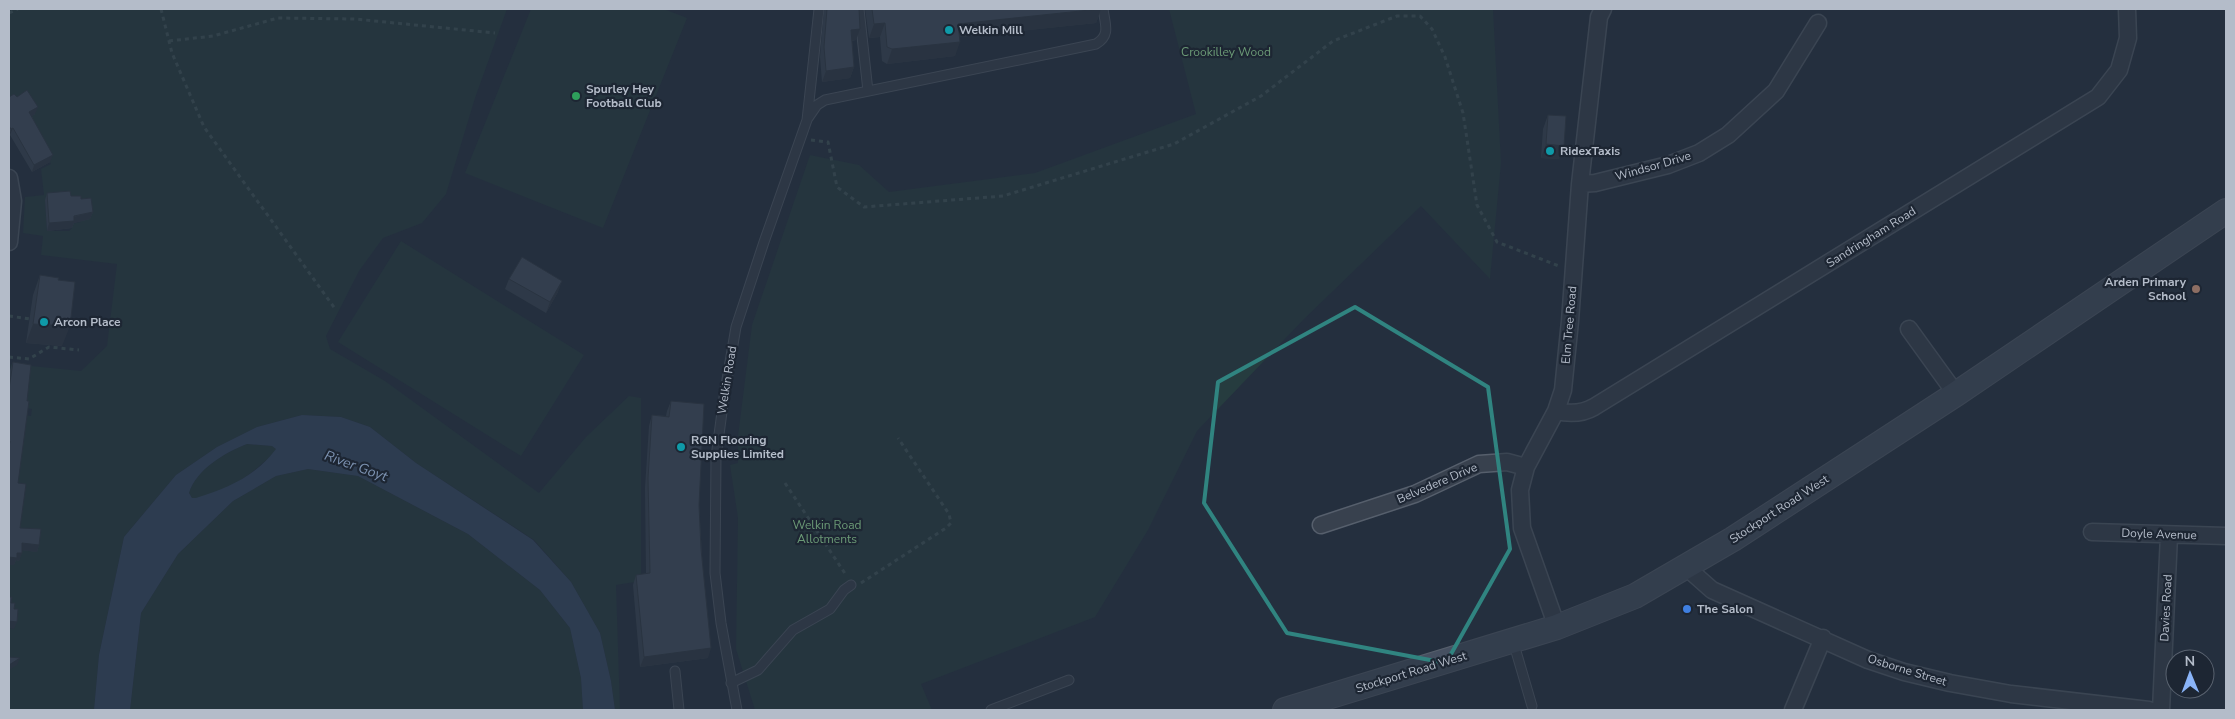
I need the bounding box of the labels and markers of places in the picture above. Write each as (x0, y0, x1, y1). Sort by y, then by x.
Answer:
place label: Welkin Mill (959, 22, 1023, 38)
marker: Welkin Mill (943, 24, 955, 36)
place label: Spurley Hey Football Club (586, 81, 662, 111)
marker: Spurley Hey Football Club (570, 90, 582, 102)
place label: RidexTaxis (1560, 143, 1620, 159)
marker: RidexTaxis (1544, 145, 1556, 157)
place label: Arden Primary School (2105, 274, 2187, 304)
marker: Arden Primary School (2190, 283, 2202, 295)
place label: Arcon Place (54, 314, 121, 330)
marker: Arcon Place (38, 316, 50, 328)
place label: RGN Flooring Supplies Limited (691, 432, 784, 462)
marker: RGN Flooring Supplies Limited (675, 441, 687, 453)
place label: The Salon (1697, 601, 1753, 617)
marker: The Salon (1681, 603, 1693, 615)

